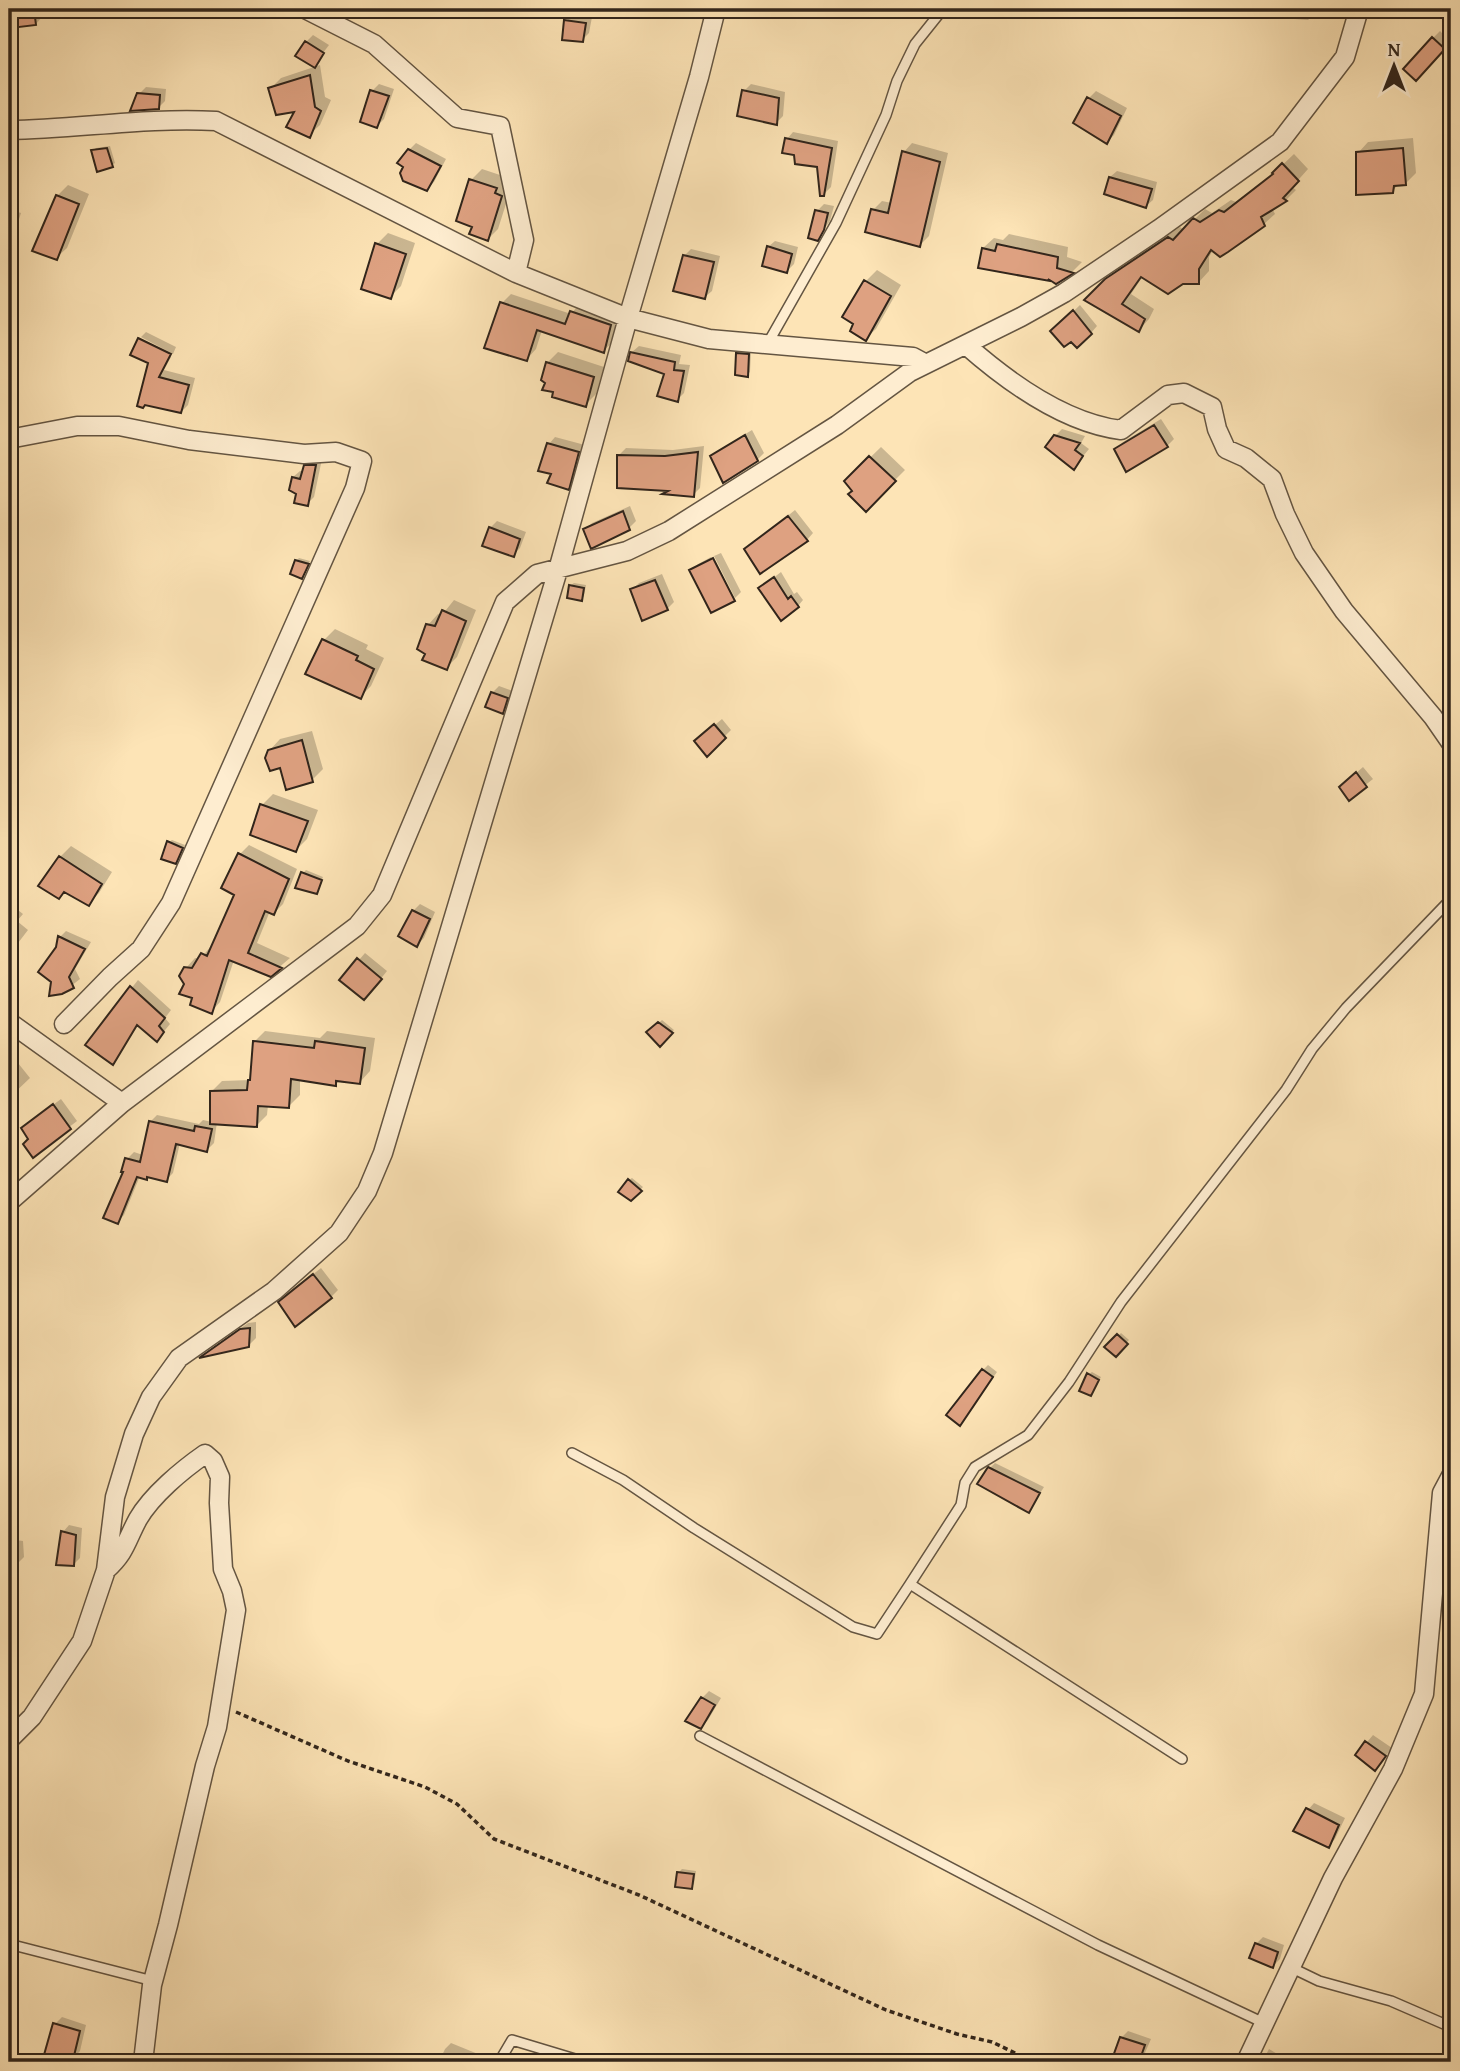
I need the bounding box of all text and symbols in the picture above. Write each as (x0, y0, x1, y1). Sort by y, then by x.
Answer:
north arrow (1358, 32, 1428, 102)
text: N (1388, 35, 1401, 63)

